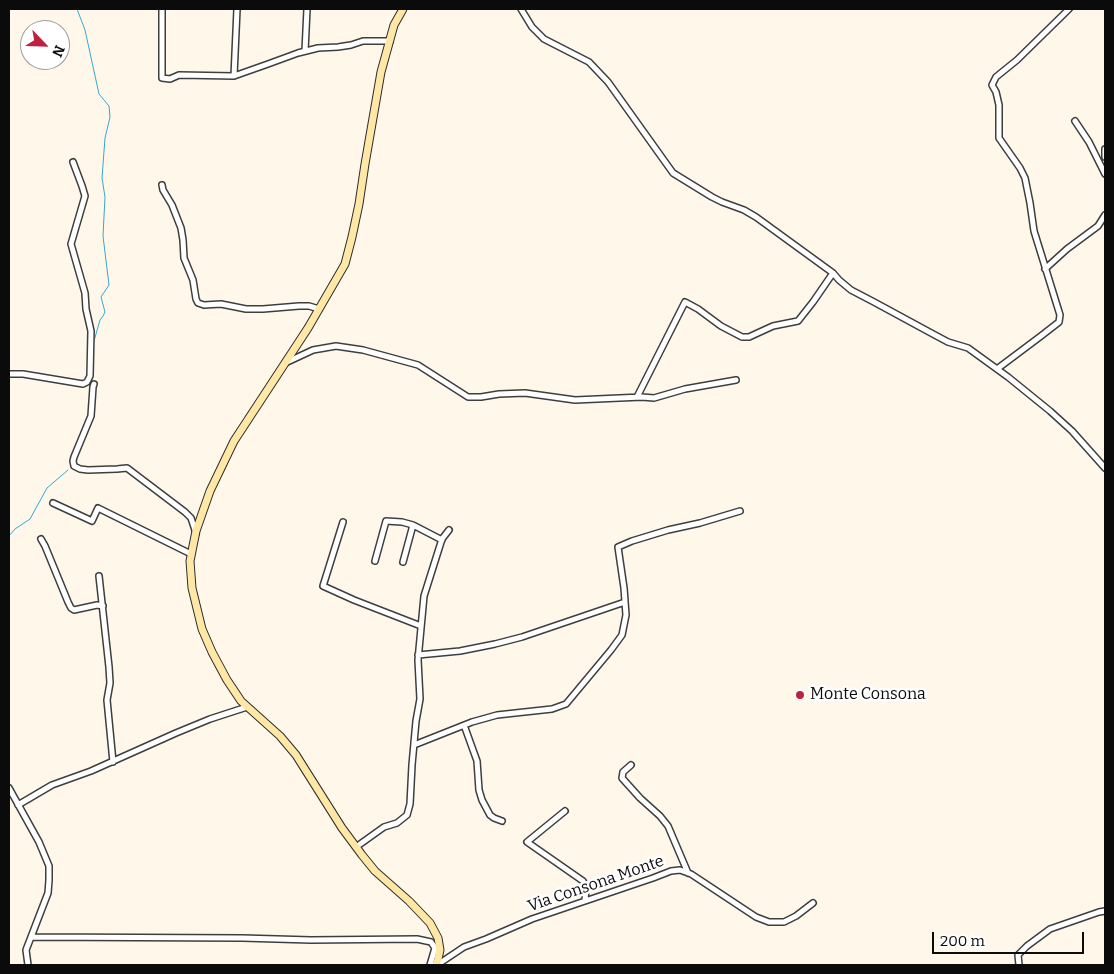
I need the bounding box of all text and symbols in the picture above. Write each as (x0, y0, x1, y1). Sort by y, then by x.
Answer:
north arrow (20, 20, 70, 70)
text: N (48, 43, 68, 59)
place label: Monte Consona (810, 685, 926, 705)
marker: Monte Consona (794, 689, 806, 701)
street label: Via Consona Monte (525, 852, 667, 916)
scale bar (934, 922, 1086, 954)
text: 200 m (940, 932, 985, 950)

